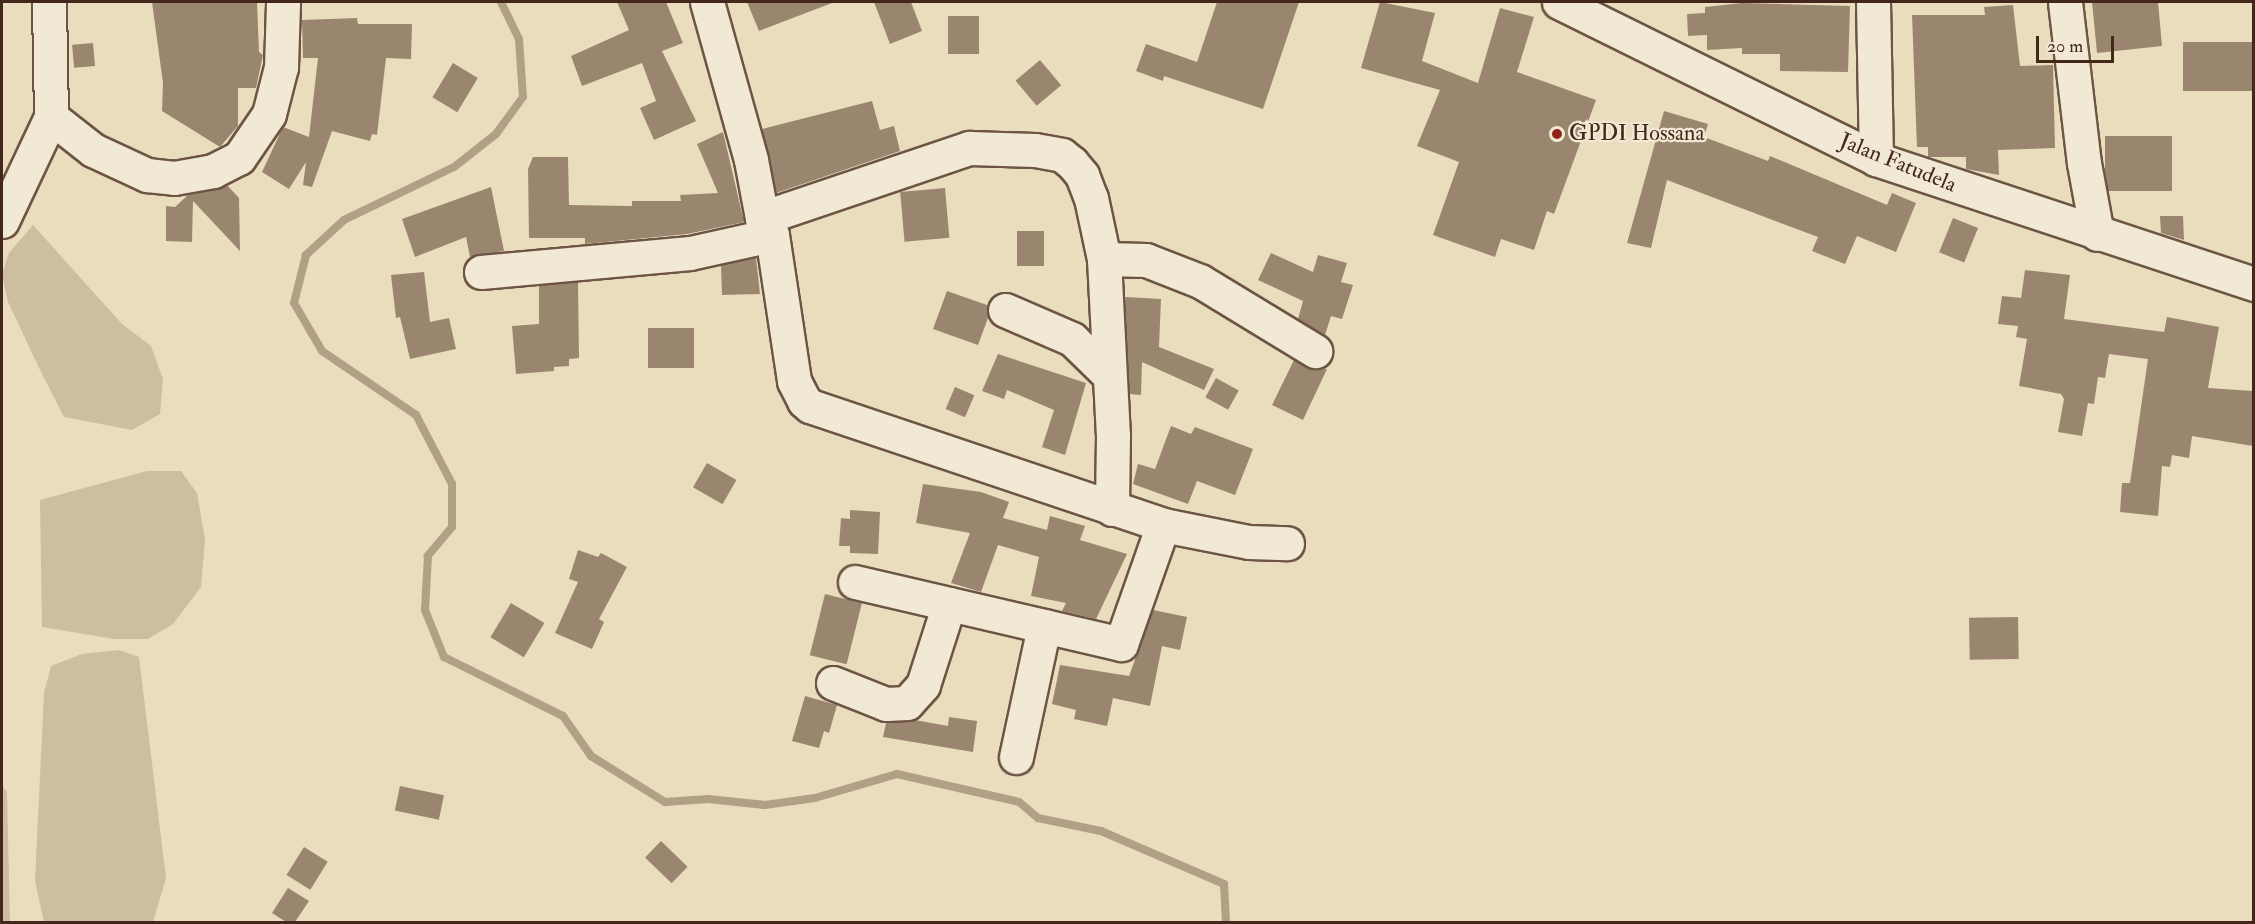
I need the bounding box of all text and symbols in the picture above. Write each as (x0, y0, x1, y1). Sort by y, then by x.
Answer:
scale bar (2039, 24, 2117, 62)
text: 20 m (2047, 35, 2083, 58)
place label: GPDI Hossana (1569, 121, 1704, 147)
marker: GPDI Hossana (1550, 127, 1564, 141)
street label: Jalan Fatudela (1836, 128, 1960, 198)

